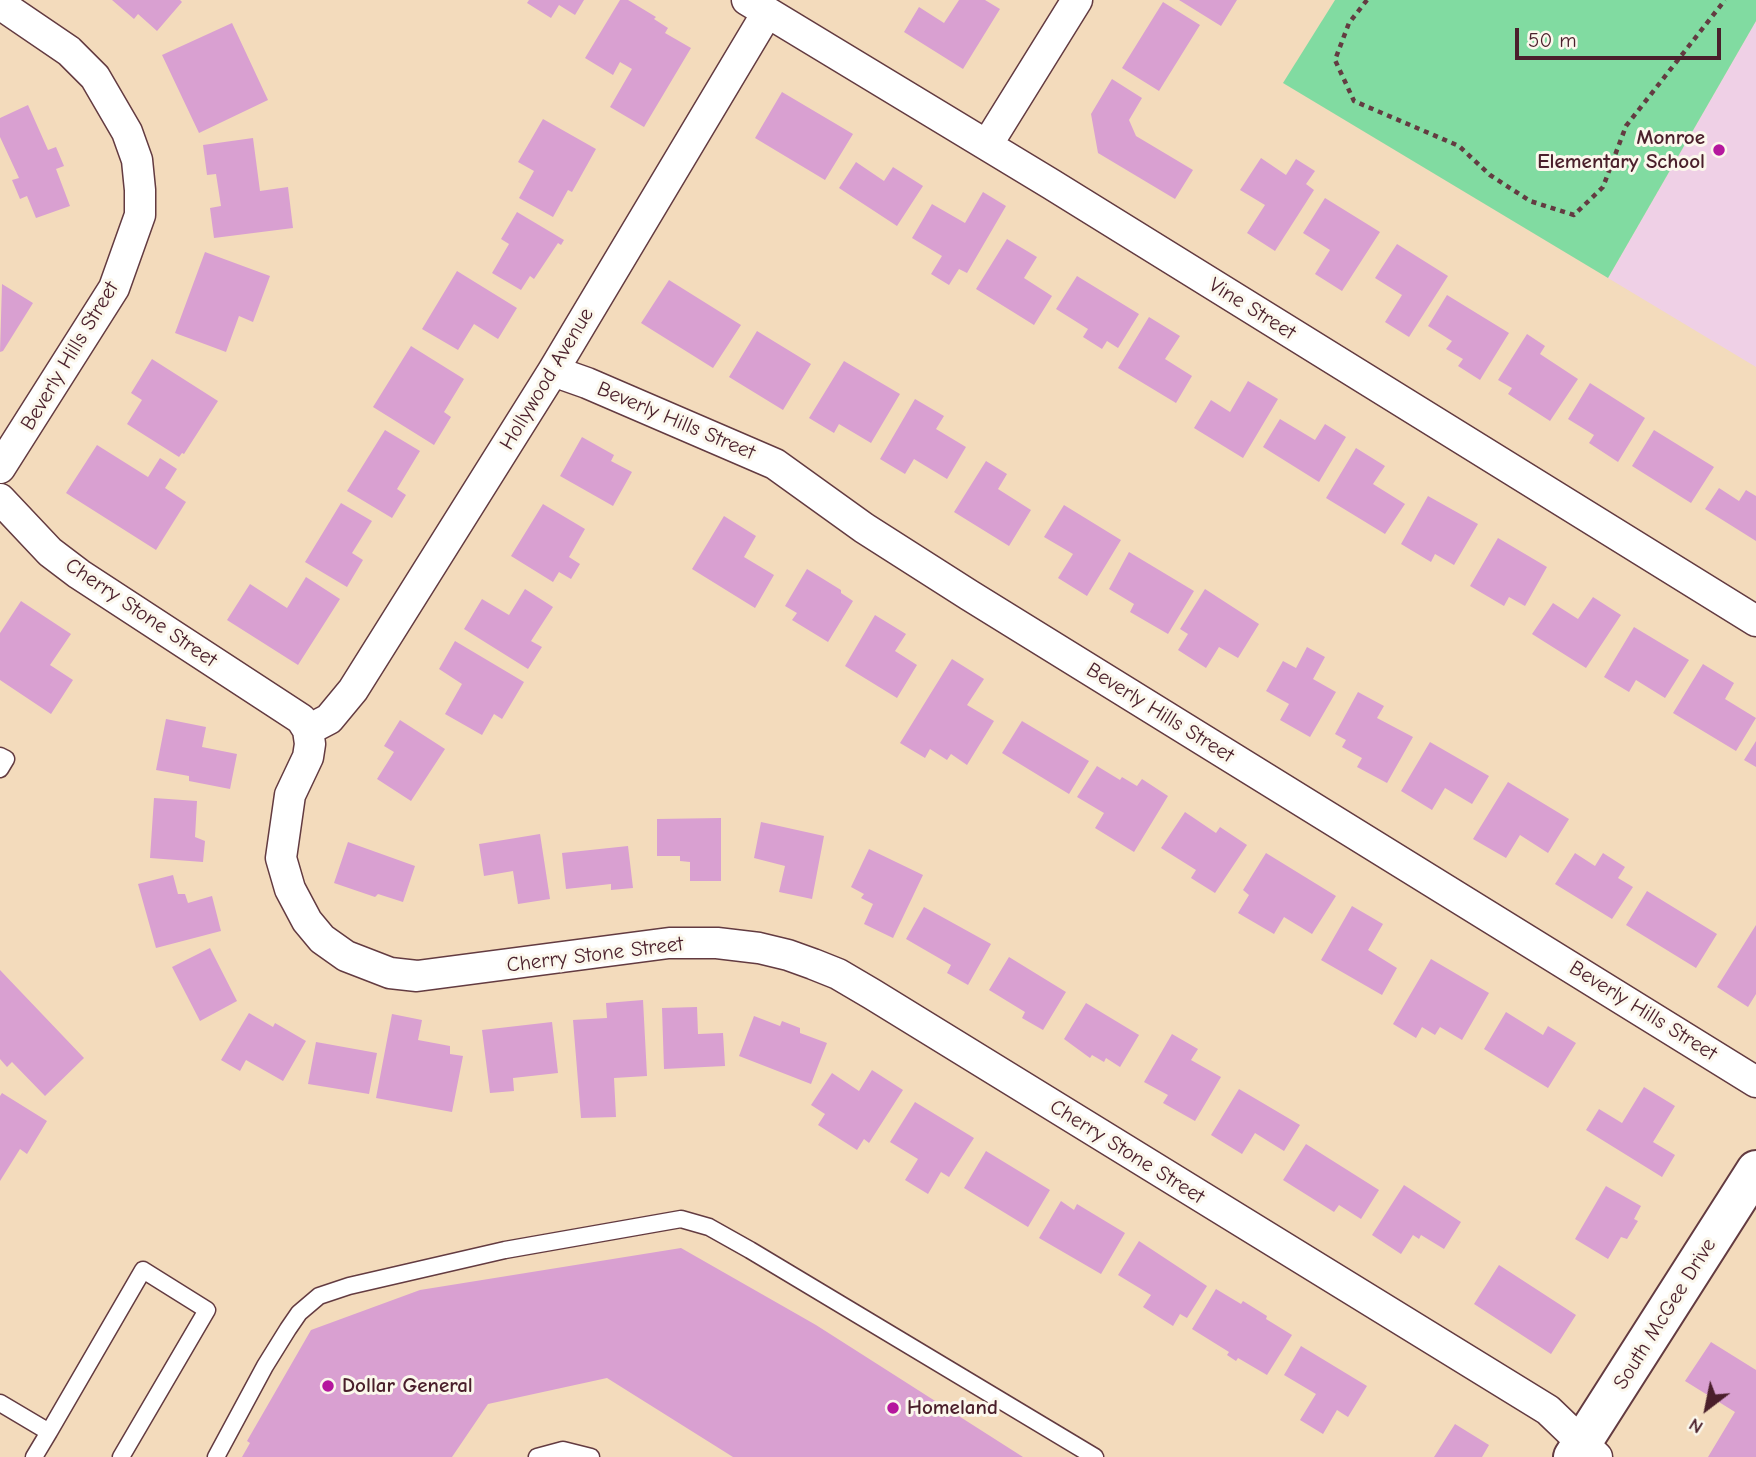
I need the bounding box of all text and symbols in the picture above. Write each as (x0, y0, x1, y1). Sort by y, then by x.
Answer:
scale bar (1518, 14, 1724, 58)
text: 50 m (1528, 28, 1577, 52)
place label: Monroe Elementary School (1537, 125, 1705, 175)
marker: Monroe Elementary School (1711, 142, 1727, 158)
street label: Vine Street (1204, 272, 1300, 346)
street label: Beverly Hills Street (16, 277, 124, 435)
street label: Hollywood Avenue (495, 303, 599, 455)
street label: Beverly Hills Street (593, 376, 759, 466)
street label: Cherry Stone Street (60, 553, 222, 673)
street label: Beverly Hills Street (1082, 657, 1238, 769)
street label: Cherry Stone Street (505, 932, 685, 978)
street label: Beverly Hills Street (1565, 955, 1721, 1067)
street label: Cherry Stone Street (1045, 1094, 1209, 1210)
street label: South McGee Drive (1608, 1234, 1722, 1394)
place label: Dollar General (342, 1373, 473, 1399)
north arrow (1672, 1373, 1742, 1443)
marker: Dollar General (320, 1378, 336, 1394)
place label: Homeland (907, 1395, 998, 1421)
marker: Homeland (885, 1400, 901, 1416)
text: N (1685, 1413, 1707, 1438)

